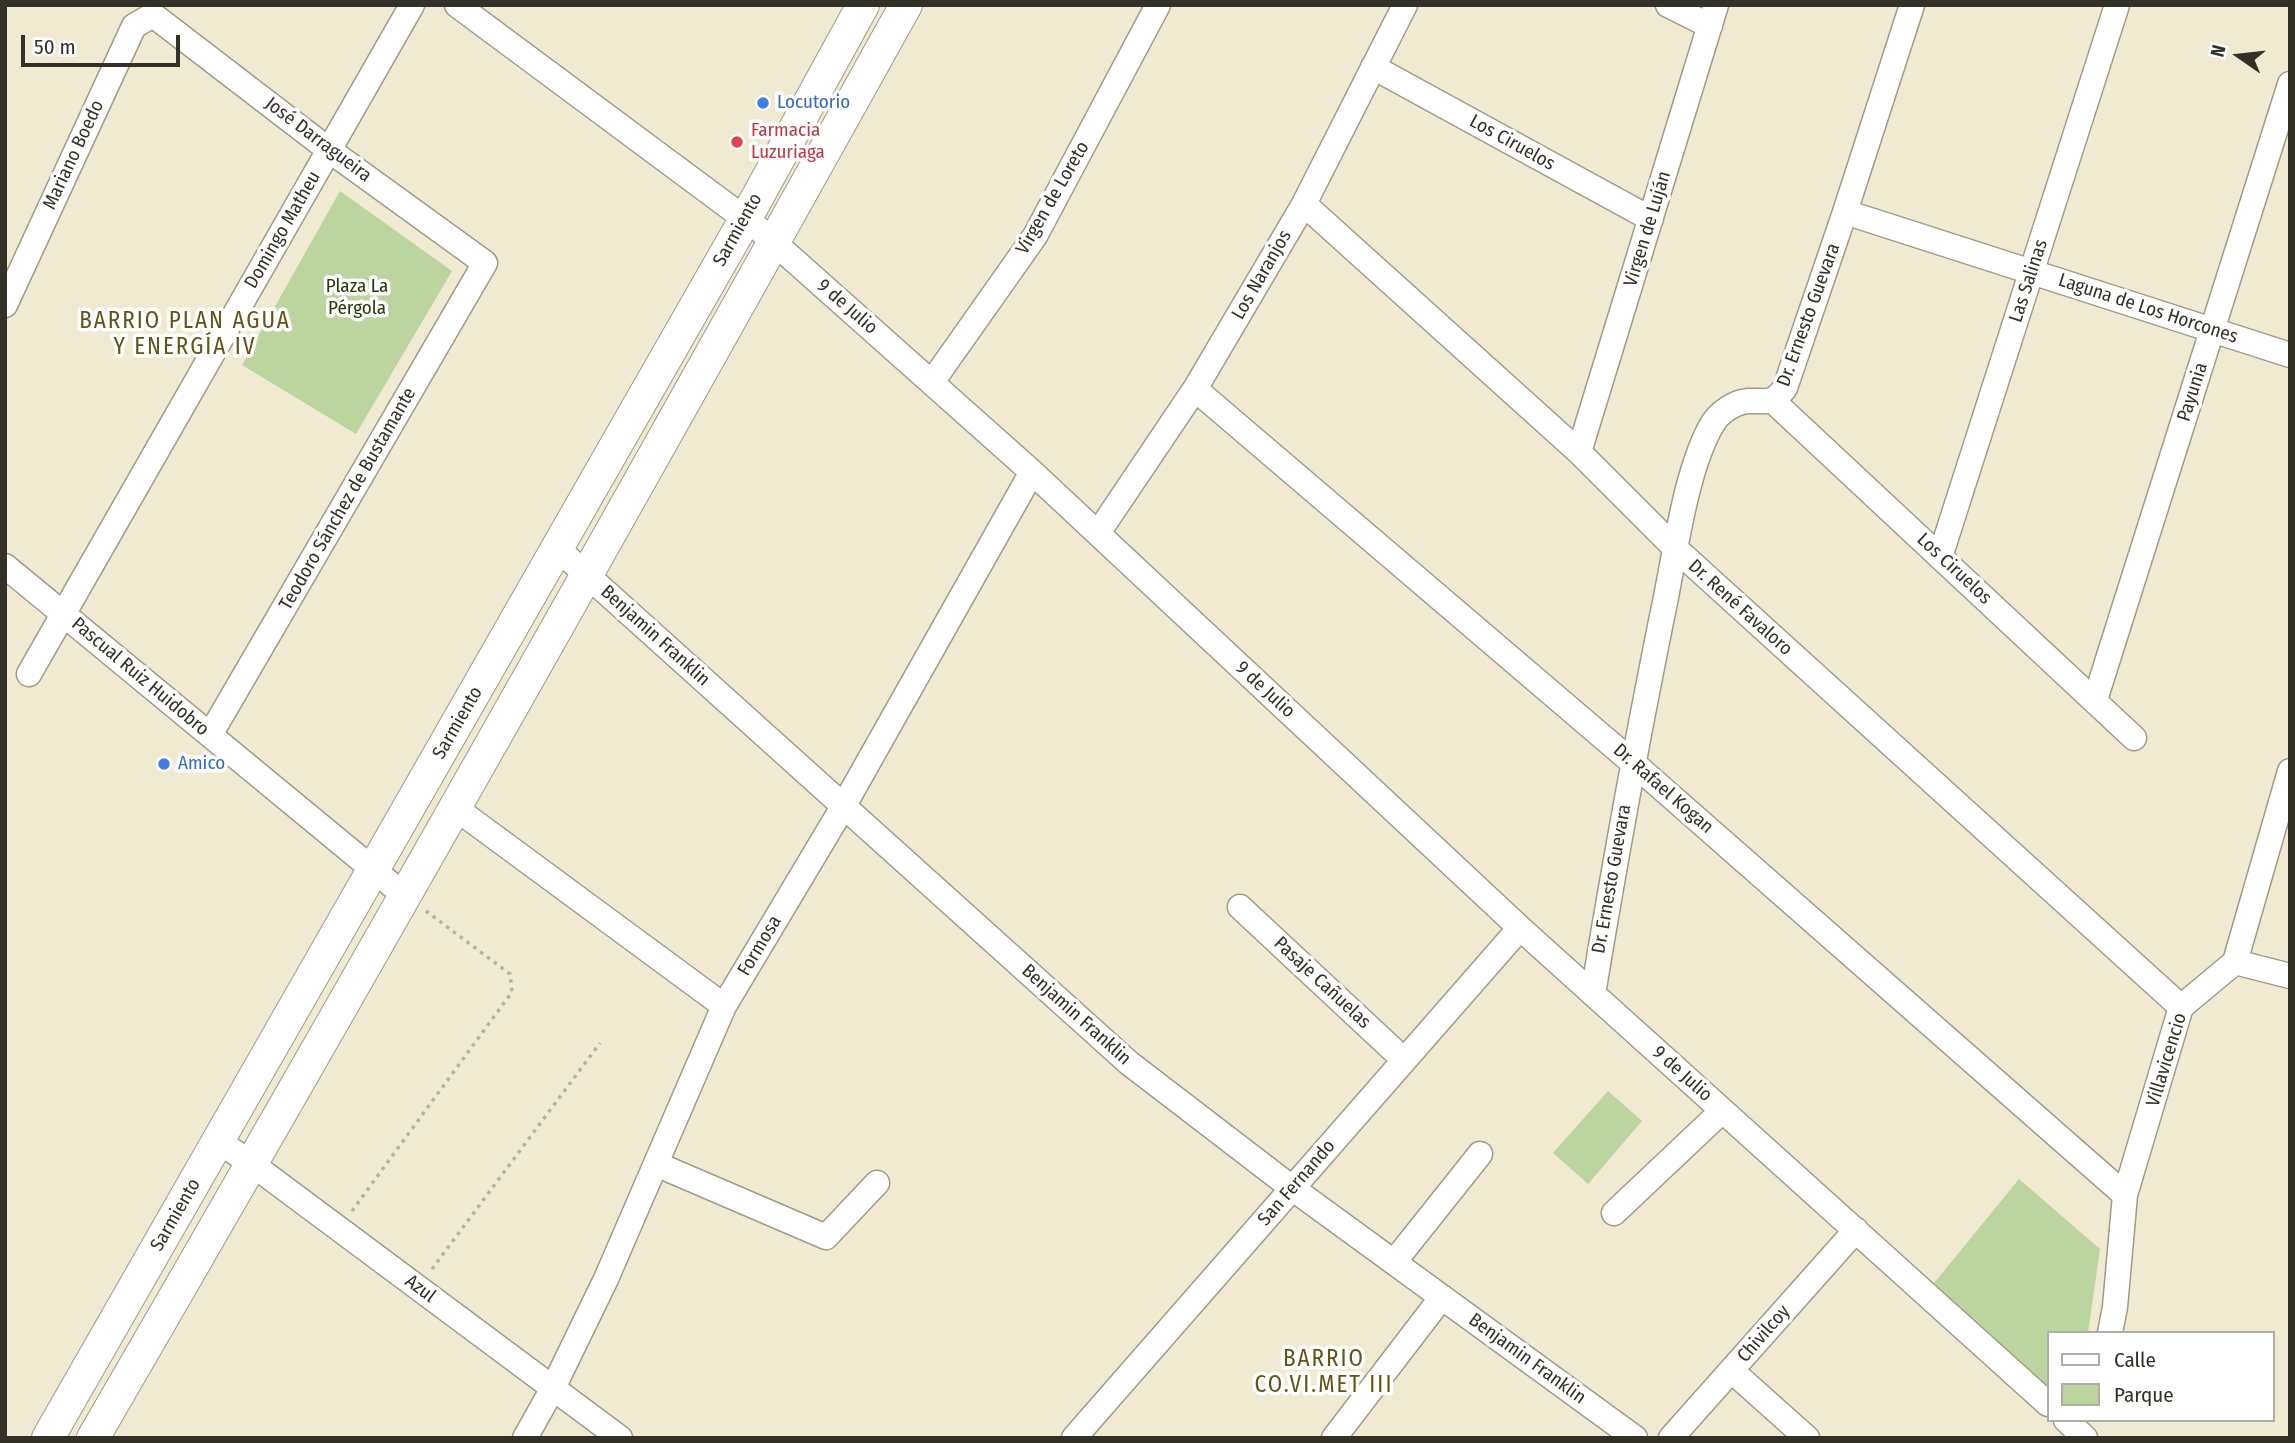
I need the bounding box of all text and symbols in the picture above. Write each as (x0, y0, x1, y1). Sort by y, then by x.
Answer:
scale bar (24, 21, 184, 65)
north arrow (2204, 21, 2274, 91)
text: 50 m (34, 34, 76, 60)
text: N (2206, 42, 2231, 59)
place label: Locutorio (777, 92, 850, 114)
street label: José Darragueira (260, 93, 376, 187)
marker: Locutorio (755, 95, 771, 111)
street label: Mariano Boedo (39, 97, 109, 213)
street label: Los Ciruelos (1465, 110, 1559, 176)
place label: Farmacia Luzuriaga (751, 120, 825, 164)
marker: Farmacia Luzuriaga (729, 134, 745, 150)
street label: Virgen de Loreto (1011, 137, 1095, 259)
street label: Domingo Matheu (240, 167, 326, 293)
street label: Virgen de Luján (1620, 169, 1676, 289)
street label: Sarmiento (709, 189, 767, 271)
street label: Los Naranjos (1227, 226, 1297, 324)
street label: Las Salinas (2005, 237, 2053, 325)
street label: Dr. Ernesto Guevara (1772, 240, 1846, 390)
street label: Laguna de Los Horcones (2055, 269, 2241, 349)
street label: 9 de Julio (812, 275, 882, 339)
park label: Plaza La Pérgola (326, 276, 388, 320)
district label: BARRIO PLAN AGUA Y ENERGÍA IV (81, 308, 289, 362)
street label: Payunia (2173, 360, 2213, 424)
street label: Teodoro Sánchez de Bustamante (275, 384, 421, 614)
street label: Los Ciruelos (1912, 529, 1996, 609)
street label: Dr. René Favaloro (1683, 555, 1797, 661)
street label: Benjamin Franklin (596, 581, 714, 691)
street label: Pascual Ruiz Huidobro (67, 613, 213, 741)
street label: 9 de Julio (1231, 657, 1299, 723)
street label: Sarmiento (428, 683, 488, 763)
street label: Dr. Rafael Kogan (1608, 739, 1718, 839)
place label: Amico (178, 753, 225, 775)
marker: Amico (156, 756, 172, 772)
street label: Dr. Ernesto Guevara (1588, 803, 1636, 955)
street label: Formosa (733, 912, 787, 980)
street label: Pasaje Cañuelas (1269, 932, 1375, 1034)
street label: Benjamin Franklin (1017, 960, 1135, 1070)
street label: Villavicencio (2142, 1010, 2192, 1110)
street label: 9 de Julio (1647, 1041, 1717, 1107)
street label: San Fernando (1253, 1135, 1341, 1231)
street label: Sarmiento (146, 1175, 206, 1255)
street label: Azul (400, 1270, 440, 1308)
street label: Chivilcoy (1733, 1301, 1795, 1367)
street label: Benjamin Franklin (1464, 1309, 1590, 1409)
legend (2046, 1331, 2274, 1422)
district label: BARRIO CO.VI.MET III (1256, 1346, 1392, 1400)
text: Calle (2114, 1347, 2156, 1373)
text: Parque (2114, 1382, 2174, 1408)

